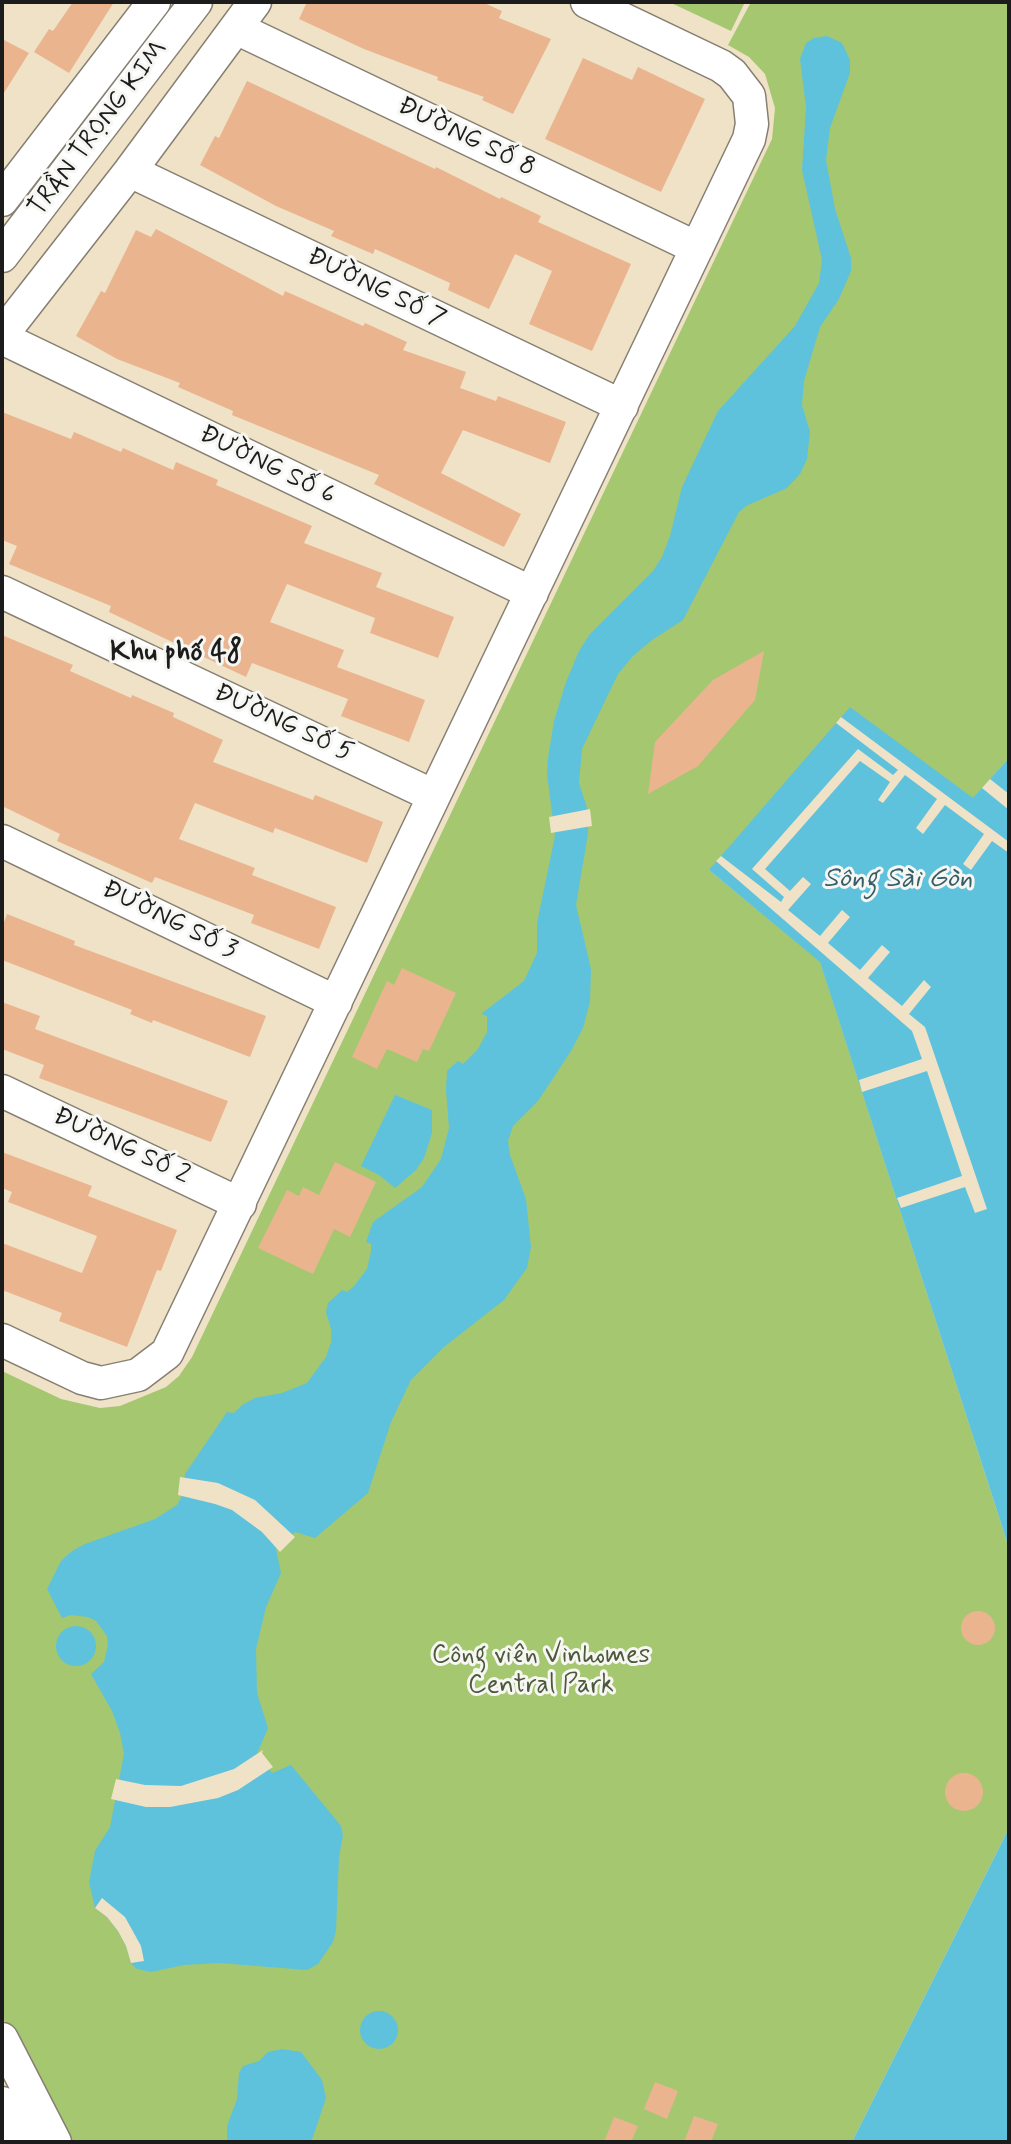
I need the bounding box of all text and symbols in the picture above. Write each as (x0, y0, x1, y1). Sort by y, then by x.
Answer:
street label: TRẦN TRỌNG KIM (23, 35, 175, 223)
street label: ĐƯỜNG SỐ 8 (392, 91, 540, 185)
street label: ĐƯỜNG SỐ 7 (302, 242, 450, 336)
street label: ĐƯỜNG SỐ 6 (194, 420, 340, 512)
district label: Khu phố 48 (110, 637, 242, 671)
street label: ĐƯỜNG SỐ 5 (208, 678, 358, 770)
water label: Sông Sài Gòn (823, 863, 973, 897)
street label: ĐƯỜNG SỐ 3 (96, 875, 242, 967)
street label: ĐƯỜNG SỐ 2 (48, 1102, 194, 1192)
park label: Công viên Vinhomes Central Park (432, 1641, 650, 1702)

